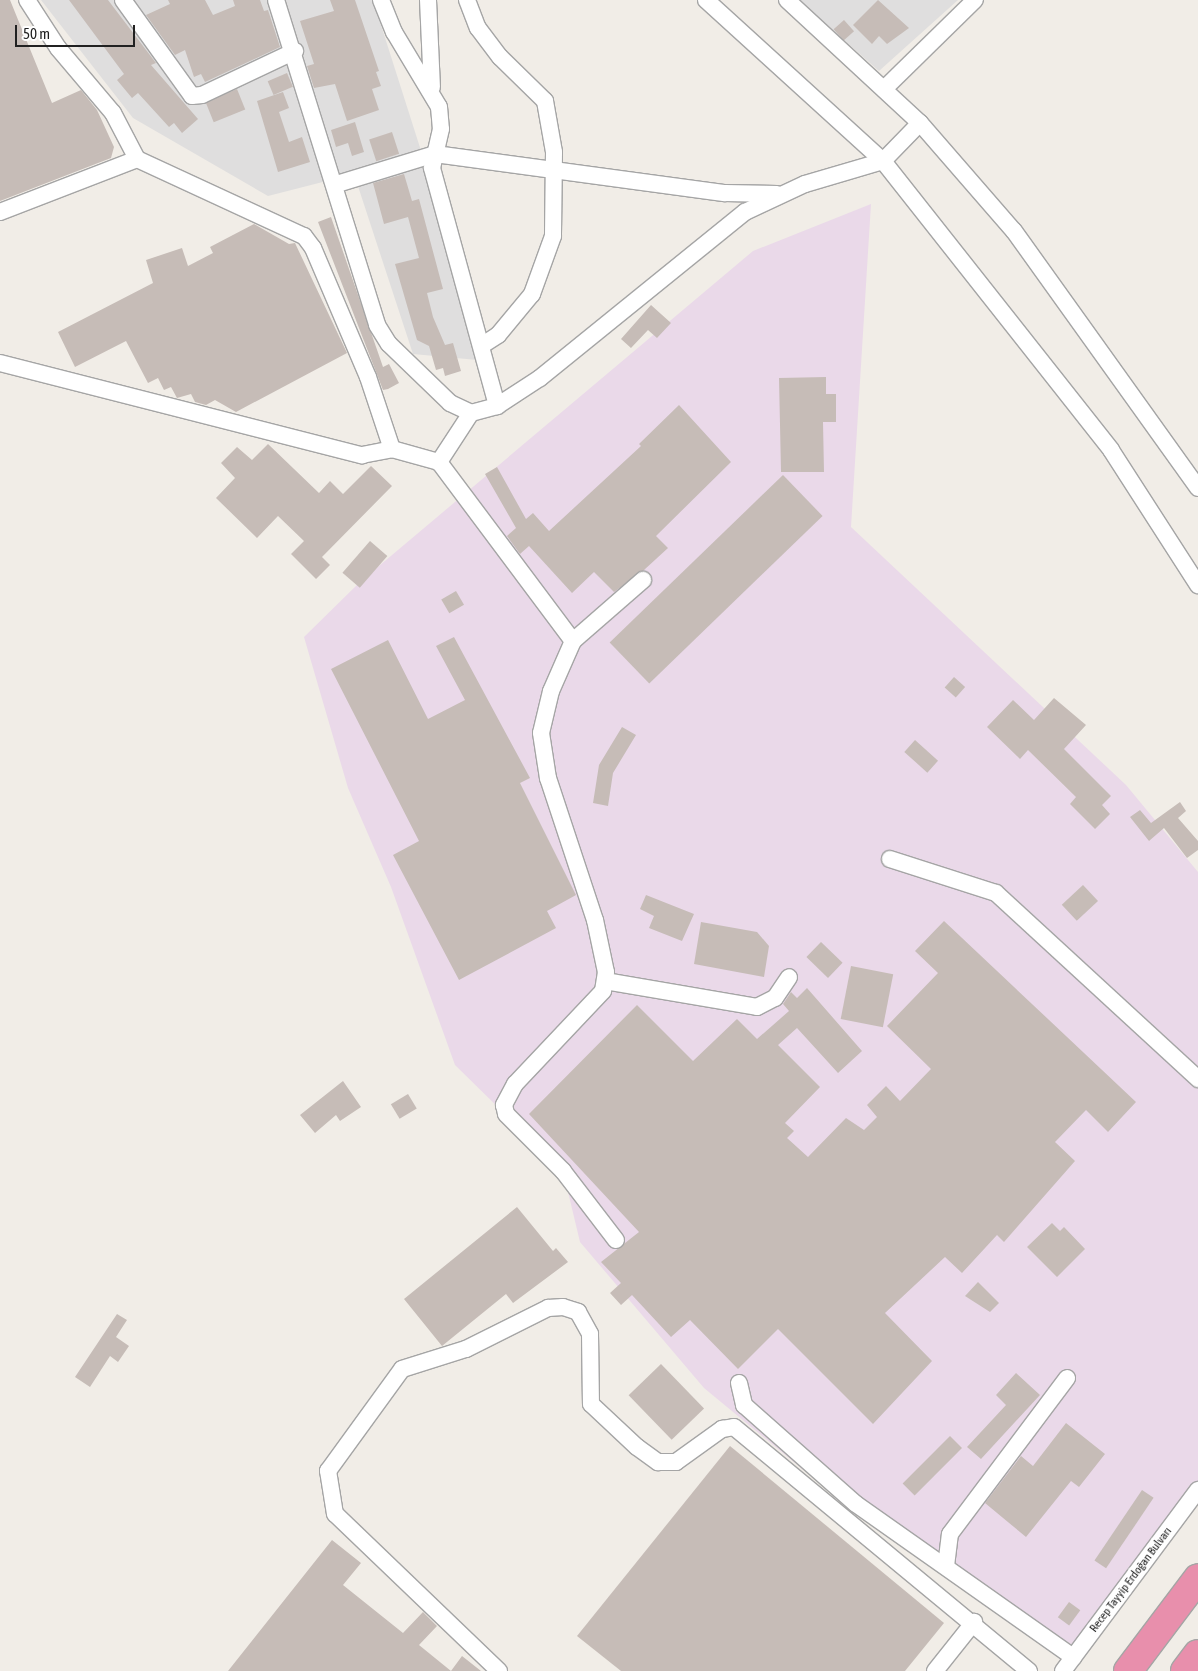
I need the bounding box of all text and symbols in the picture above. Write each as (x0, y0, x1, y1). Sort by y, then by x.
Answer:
scale bar (18, 15, 138, 47)
text: 50 m (23, 25, 50, 42)
street label: Recep Tayyip Erdoğan Bulvarı (1087, 1525, 1175, 1635)

